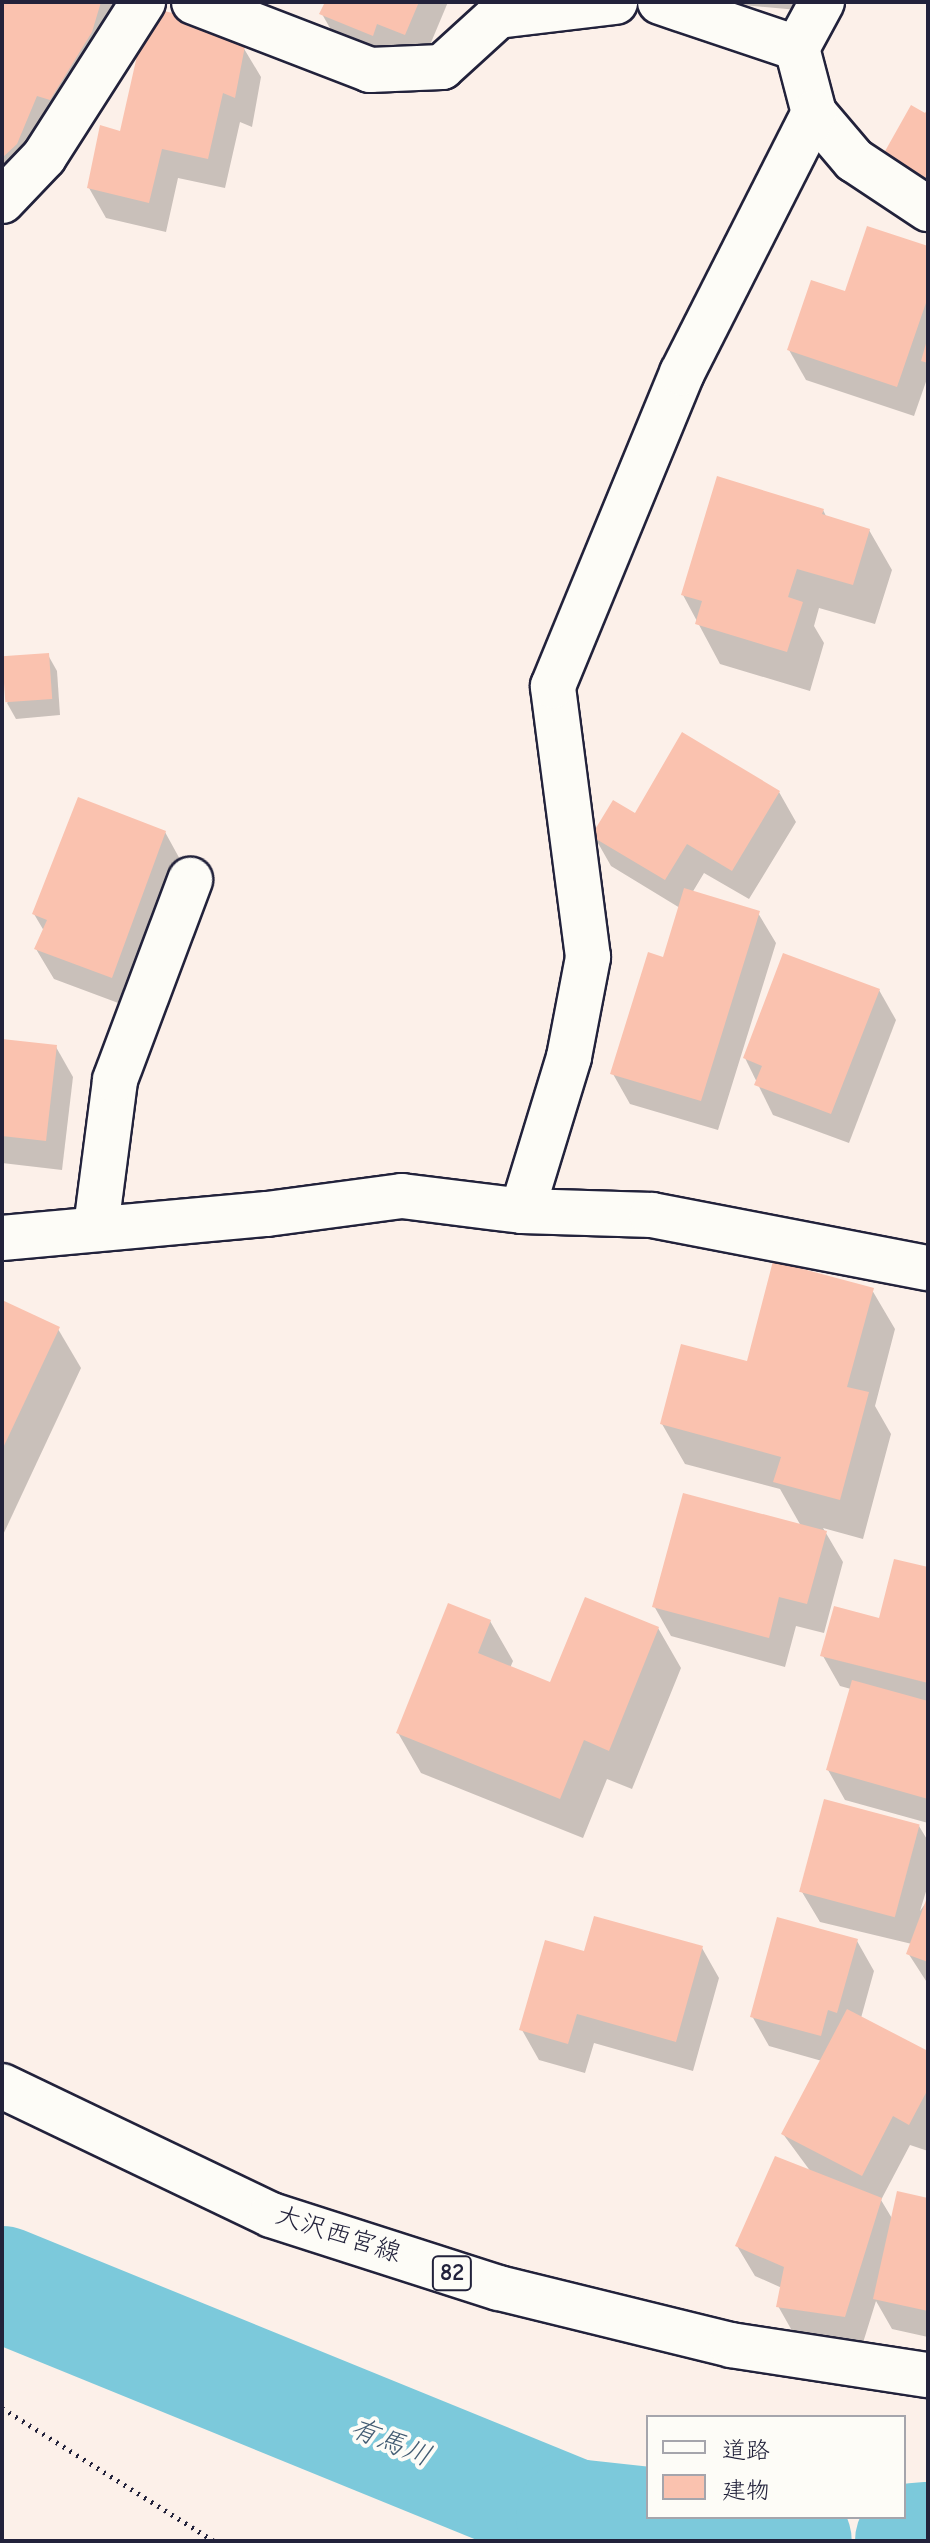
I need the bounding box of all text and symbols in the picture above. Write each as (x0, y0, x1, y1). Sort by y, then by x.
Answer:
street label: 大沢西宮線 (271, 2200, 405, 2270)
road number: 82 (430, 2253, 474, 2293)
water label: 有馬川 (346, 2411, 436, 2473)
legend (646, 2415, 906, 2519)
text: 道路 (722, 2436, 770, 2464)
text: 建物 (722, 2476, 770, 2504)

